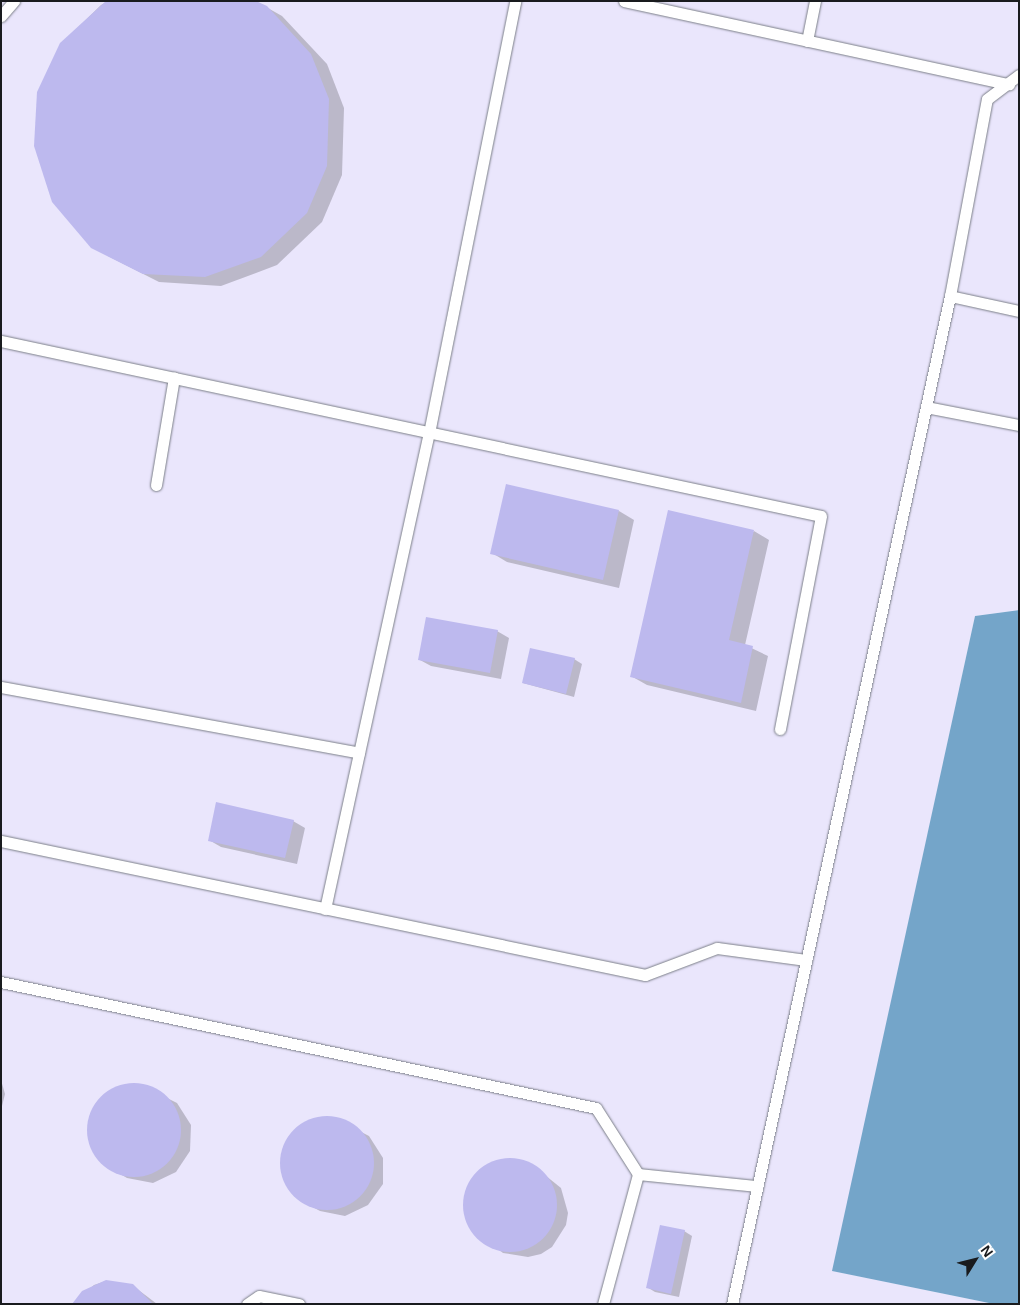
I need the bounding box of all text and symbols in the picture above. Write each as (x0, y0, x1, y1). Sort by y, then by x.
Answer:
north arrow (950, 1235, 1000, 1285)
text: N (978, 1242, 997, 1260)

